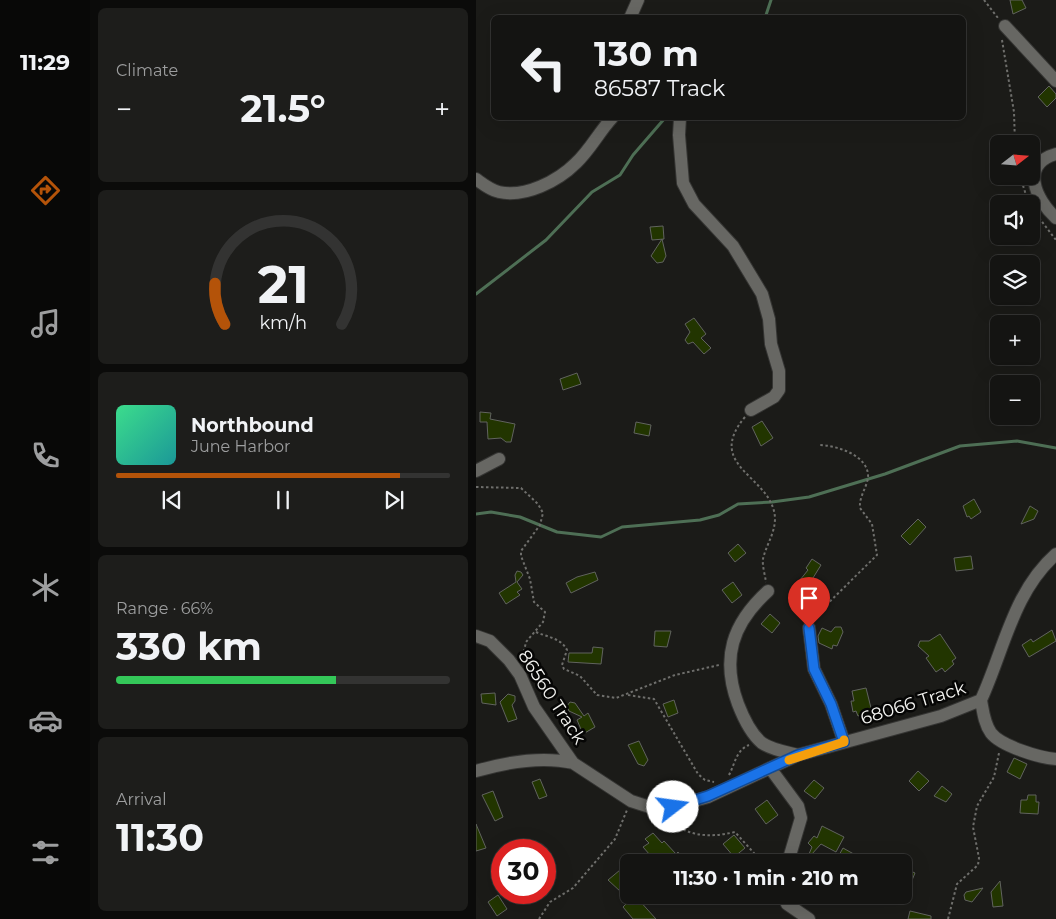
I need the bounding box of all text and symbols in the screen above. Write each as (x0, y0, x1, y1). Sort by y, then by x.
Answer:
text: 130 m (594, 32, 699, 75)
icon: left (511, 35, 576, 100)
text: 11:29 (20, 49, 70, 76)
text: Climate (116, 61, 178, 80)
text: 86587 Track (594, 75, 725, 102)
text: 21.5° (240, 85, 326, 132)
text: − (116, 92, 132, 126)
text: + (434, 92, 450, 126)
north arrow (990, 135, 1040, 185)
map controls (990, 135, 1040, 425)
icon: directions (28, 173, 63, 208)
button: sound (990, 195, 1040, 245)
text: 21 (257, 253, 309, 316)
button: layers (990, 255, 1040, 305)
icon: music (28, 306, 63, 341)
text: km/h (259, 312, 307, 333)
button: + (990, 315, 1040, 365)
button: − (990, 375, 1040, 425)
text: Northbound (191, 414, 314, 437)
text: June Harbor (191, 437, 290, 456)
icon: phone (28, 438, 63, 473)
icon: previous (158, 486, 186, 514)
icon: pause (269, 486, 297, 514)
icon: next (380, 486, 408, 514)
icon: climate (28, 570, 63, 605)
pin (788, 577, 830, 628)
icon: arrive (795, 584, 823, 612)
text: Range · 66% (116, 599, 213, 618)
text: 330 km (116, 623, 262, 670)
street label: 86560 Track (513, 646, 591, 749)
street label: 68066 Track (858, 676, 969, 729)
icon: car (28, 703, 63, 738)
position arrow (646, 780, 698, 832)
text: Arrival (116, 790, 166, 809)
text: 11:30 (116, 814, 204, 861)
icon: filters (28, 835, 63, 870)
speed limit sign: 30 (491, 839, 556, 904)
text: 11:30 · 1 min · 210 m (673, 867, 859, 890)

